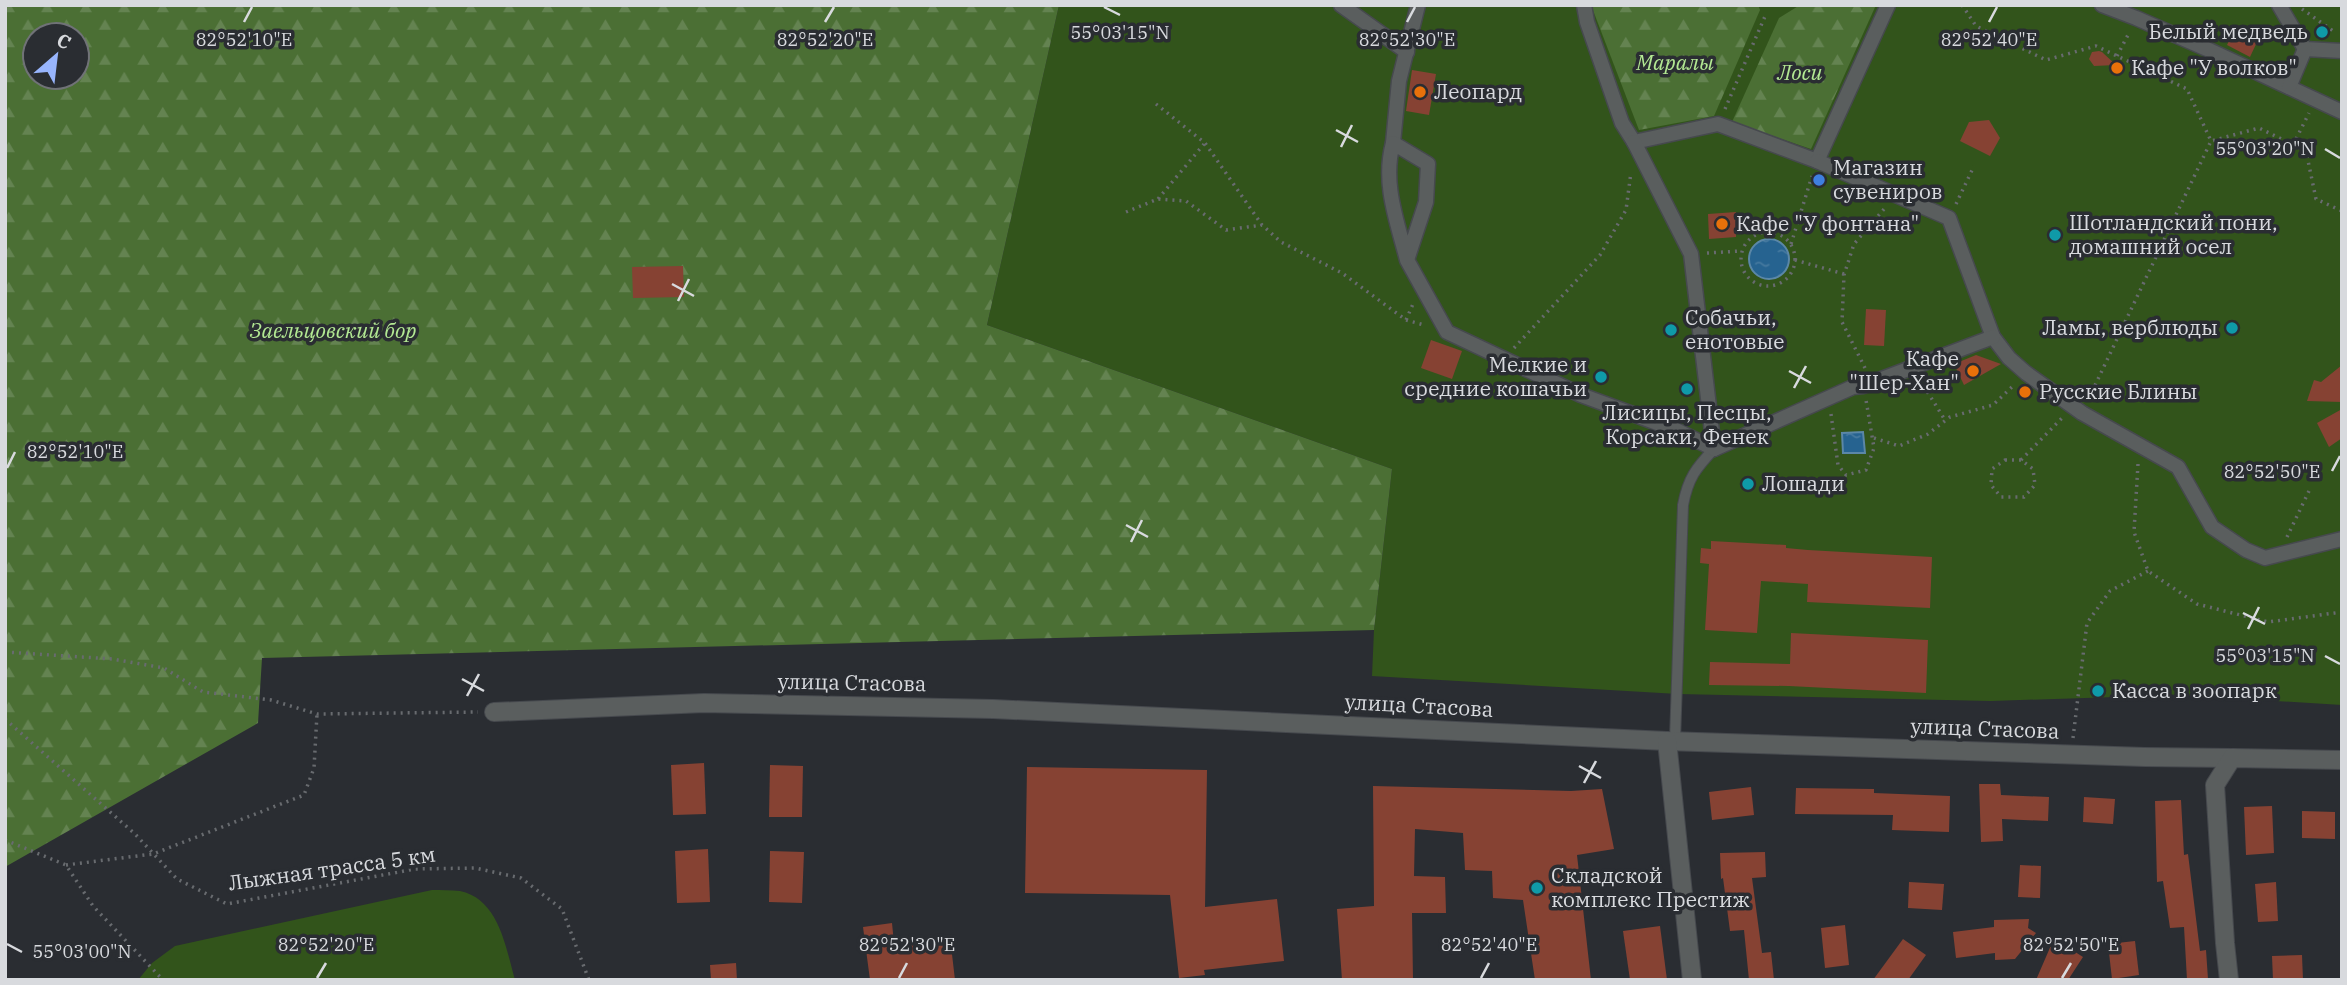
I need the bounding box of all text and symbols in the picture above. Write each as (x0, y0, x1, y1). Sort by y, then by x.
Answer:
place label: Белый медведь (2149, 17, 2308, 45)
north arrow (21, 21, 91, 91)
text: 55°03'15"N (1071, 21, 1170, 44)
marker: Белый медведь (2314, 24, 2330, 40)
text: С (53, 27, 75, 55)
text: 82°52'10"E (196, 28, 292, 51)
text: 82°52'20"E (777, 28, 873, 51)
text: 82°52'30"E (1359, 28, 1455, 51)
text: 82°52'40"E (1941, 28, 2037, 51)
park label: Маралы (1635, 48, 1714, 76)
place label: Кафе "У волков" (2131, 53, 2297, 81)
park label: Лоси (1777, 58, 1823, 86)
marker: Кафе "У волков" (2109, 60, 2125, 76)
place label: Леопард (1434, 77, 1522, 105)
marker: Леопард (1412, 84, 1428, 100)
text: 55°03'20"N (2216, 137, 2315, 160)
place label: Магазин сувениров (1833, 153, 1943, 205)
marker: Магазин сувениров (1811, 172, 1827, 188)
place label: Шотландский пони, домашний осел (2069, 208, 2278, 260)
place label: Кафе "У фонтана" (1736, 209, 1919, 237)
marker: Кафе "У фонтана" (1714, 216, 1730, 232)
marker: Шотландский пони, домашний осел (2047, 227, 2063, 243)
place label: Собачьи, енотовые (1685, 303, 1785, 355)
place label: Ламы, верблюды (2042, 313, 2218, 341)
park label: Заельцовский бор (250, 316, 417, 344)
marker: Ламы, верблюды (2224, 320, 2240, 336)
marker: Собачьи, енотовые (1663, 322, 1679, 338)
place label: Кафе "Шер-Хан" (1849, 344, 1959, 396)
place label: Мелкие и средние кошачьи (1404, 350, 1587, 402)
marker: Кафе "Шер-Хан" (1965, 363, 1981, 379)
marker: Мелкие и средние кошачьи (1593, 369, 1609, 385)
place label: Русские Блины (2039, 377, 2197, 405)
marker: Лисицы, Песцы, Корсаки, Фенек (1679, 381, 1695, 397)
marker: Русские Блины (2017, 384, 2033, 400)
place label: Лисицы, Песцы, Корсаки, Фенек (1602, 398, 1772, 450)
text: 82°52'10"E (27, 440, 123, 463)
text: 82°52'50"E (2224, 460, 2320, 483)
place label: Лошади (1762, 469, 1845, 497)
marker: Лошади (1740, 476, 1756, 492)
text: 55°03'15"N (2216, 644, 2315, 667)
street label: улица Стасова (777, 667, 927, 697)
place label: Касса в зоопарк (2112, 676, 2277, 704)
marker: Касса в зоопарк (2090, 683, 2106, 699)
street label: улица Стасова (1344, 687, 1494, 723)
street label: улица Стасова (1910, 711, 2060, 745)
street label: Лыжная трасса 5 км (226, 840, 437, 896)
place label: Складской комплекс Престиж (1551, 861, 1750, 913)
marker: Складской комплекс Престиж (1529, 880, 1545, 896)
text: 82°52'20"E (278, 933, 374, 956)
text: 82°52'30"E (859, 933, 955, 956)
text: 82°52'40"E (1441, 933, 1537, 956)
text: 82°52'50"E (2023, 933, 2119, 956)
text: 55°03'00"N (33, 940, 132, 963)

